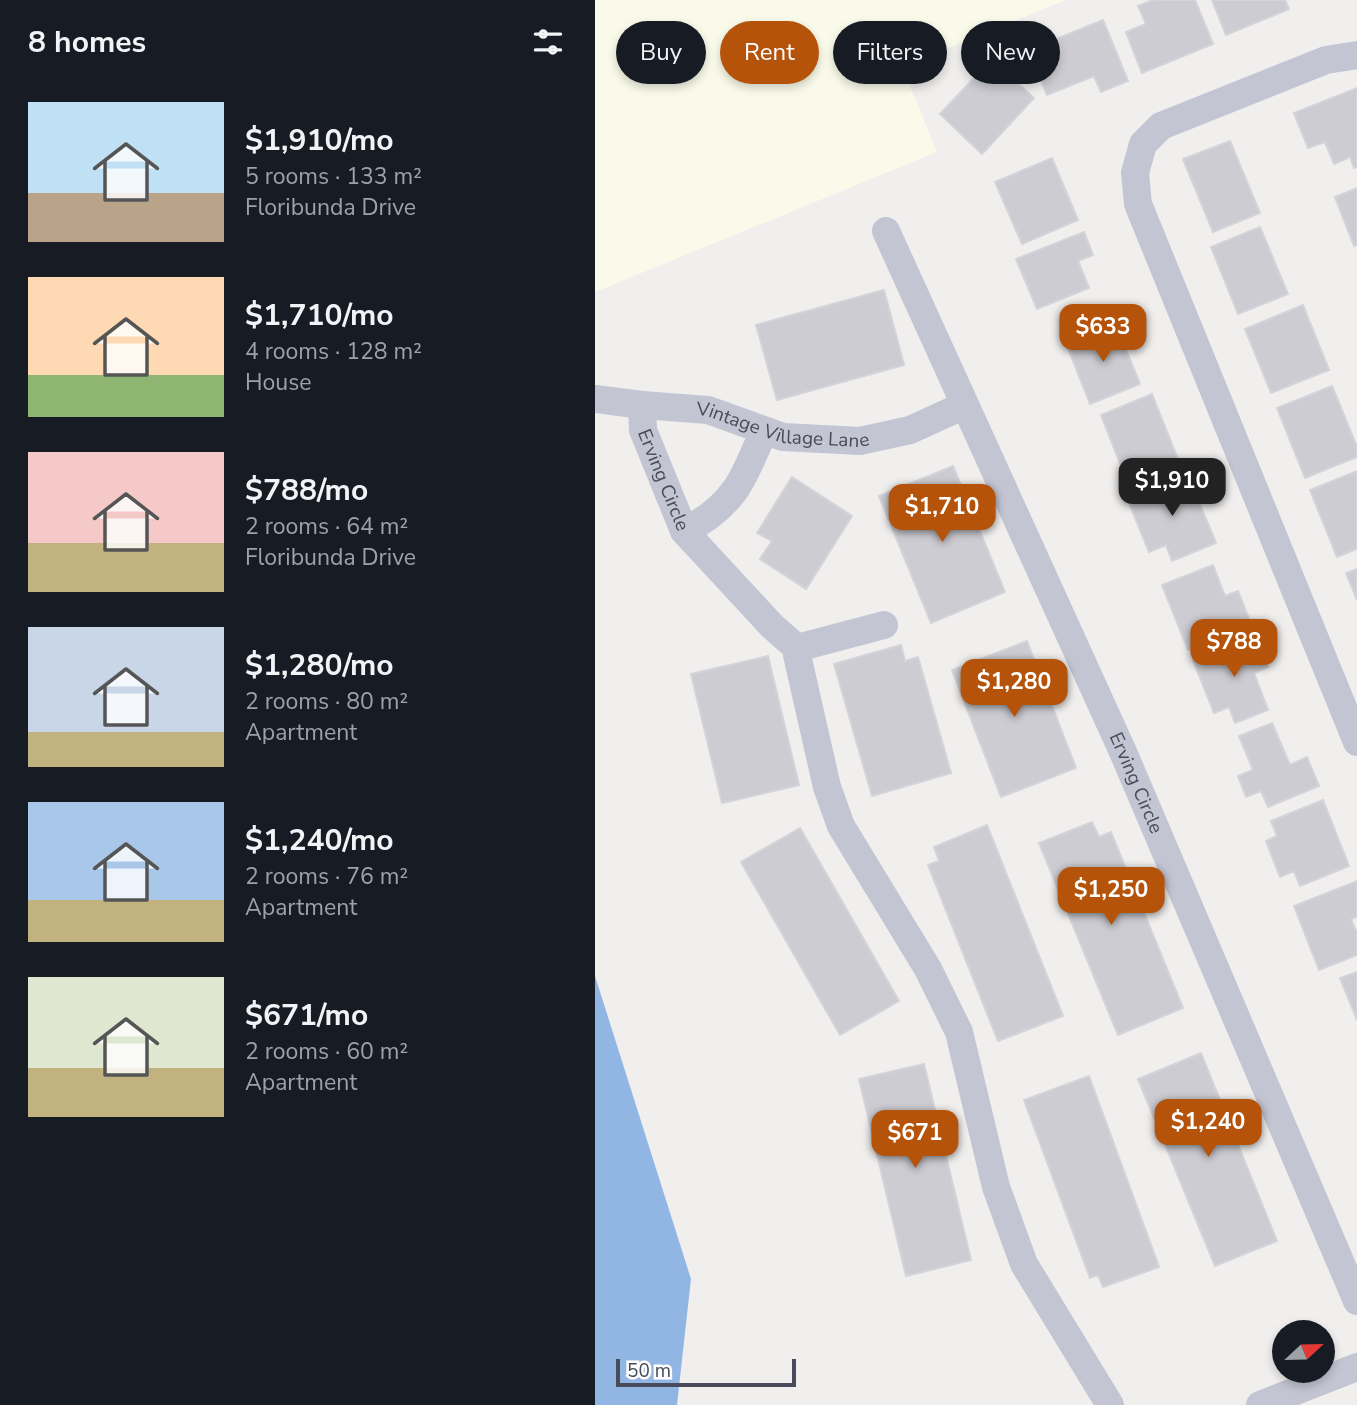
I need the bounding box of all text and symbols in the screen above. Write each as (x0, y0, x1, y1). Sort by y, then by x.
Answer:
chip: Buy (616, 21, 706, 84)
chip: Rent (720, 21, 819, 84)
chip: Filters (833, 21, 947, 84)
chip: New (961, 21, 1060, 84)
text: 8 homes (28, 22, 146, 63)
icon: filters (529, 23, 567, 61)
text: $1,910/mo (245, 120, 394, 161)
icon: home (84, 130, 168, 214)
text: 5 rooms · 133 m² (245, 161, 422, 192)
text: Floribunda Drive (245, 192, 416, 223)
text: $1,710/mo (245, 295, 394, 336)
pin: $633 (1062, 304, 1144, 364)
icon: home (84, 305, 168, 389)
text: $633 (1075, 311, 1131, 342)
text: 4 rooms · 128 m² (245, 336, 422, 367)
text: House (245, 367, 312, 398)
street label: Vintage Village Lane (695, 396, 872, 454)
street label: Erving Circle (631, 425, 696, 535)
pin: $1,910 (1115, 458, 1229, 518)
text: $1,910 (1135, 465, 1209, 496)
text: $788/mo (245, 470, 368, 511)
icon: home (84, 480, 168, 564)
pin: $1,710 (885, 484, 999, 544)
text: $1,710 (905, 491, 979, 522)
text: 2 rooms · 64 m² (245, 511, 408, 542)
text: Floribunda Drive (245, 542, 416, 573)
pin: $788 (1193, 620, 1275, 679)
text: $788 (1206, 626, 1262, 657)
text: $1,280/mo (245, 645, 394, 686)
icon: home (84, 655, 168, 739)
pin: $1,280 (957, 660, 1071, 719)
text: $1,280 (977, 666, 1051, 697)
text: 2 rooms · 80 m² (245, 686, 408, 717)
text: Apartment (245, 717, 357, 748)
street label: Erving Circle (1103, 728, 1169, 838)
text: $1,240/mo (245, 820, 394, 861)
icon: home (84, 830, 168, 914)
text: 2 rooms · 76 m² (245, 861, 408, 892)
pin: $1,250 (1054, 867, 1168, 927)
text: $1,250 (1074, 874, 1148, 905)
text: Apartment (245, 892, 357, 923)
text: $671/mo (245, 995, 368, 1036)
icon: home (84, 1005, 168, 1089)
text: 2 rooms · 60 m² (245, 1036, 408, 1067)
text: Apartment (245, 1067, 357, 1098)
pin: $1,240 (1151, 1100, 1265, 1159)
text: $1,240 (1171, 1106, 1245, 1137)
pin: $671 (874, 1110, 956, 1170)
text: $671 (887, 1117, 943, 1148)
north arrow (1272, 1320, 1335, 1382)
map controls (1272, 1320, 1335, 1383)
scale bar (616, 1356, 796, 1388)
text: 50 m (627, 1358, 671, 1384)

